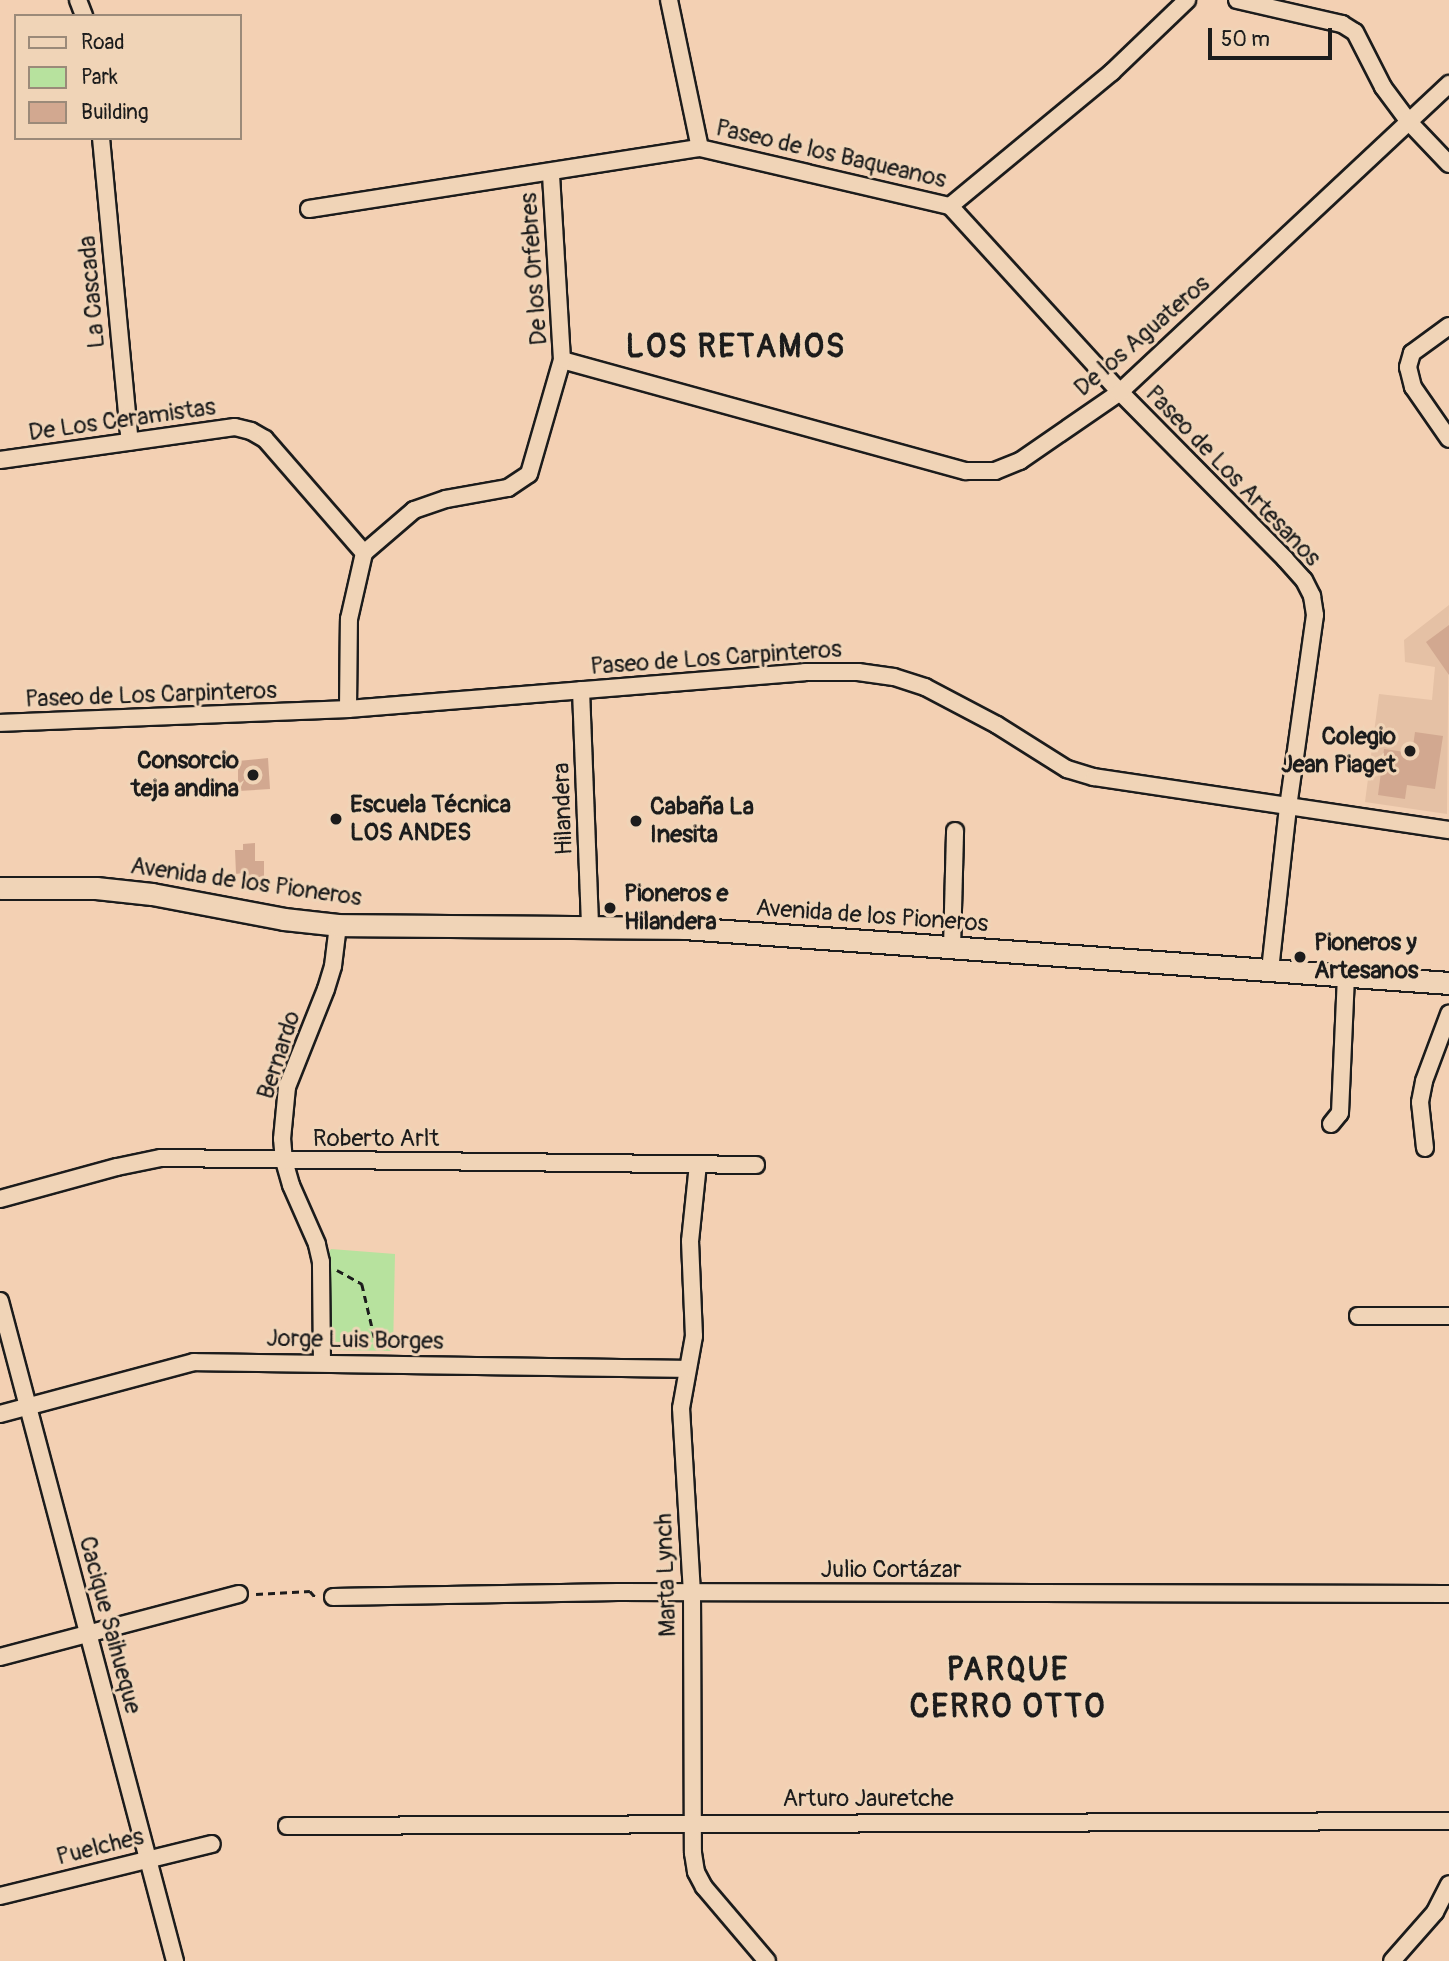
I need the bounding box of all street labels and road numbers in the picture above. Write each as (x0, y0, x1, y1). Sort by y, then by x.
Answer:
street label: Paseo de los Baqueanos (713, 113, 949, 195)
street label: De los Orfebres (514, 192, 554, 346)
street label: La Cascada (73, 235, 111, 349)
street label: De los Aguateros (1068, 269, 1216, 403)
street label: Paseo de Los Artesanos (1139, 380, 1327, 572)
street label: De Los Ceramistas (27, 393, 217, 447)
street label: Paseo de Los Carpinteros (589, 635, 843, 681)
street label: Paseo de Los Carpinteros (25, 676, 277, 714)
street label: Hilandera (547, 762, 579, 856)
street label: Avenida de los Pioneros (129, 852, 363, 912)
street label: Avenida de los Pioneros (755, 894, 989, 938)
street label: Bernardo (251, 1007, 307, 1103)
street label: Roberto Arlt (313, 1125, 439, 1153)
street label: Jorge Luis Borges (266, 1324, 444, 1356)
street label: Marta Lynch (649, 1513, 683, 1637)
street label: Cacique Saihueque (72, 1533, 148, 1717)
street label: Julio Cortázar (820, 1556, 962, 1584)
street label: Arturo Jauretche (782, 1785, 954, 1813)
street label: Puelches (53, 1822, 147, 1872)

